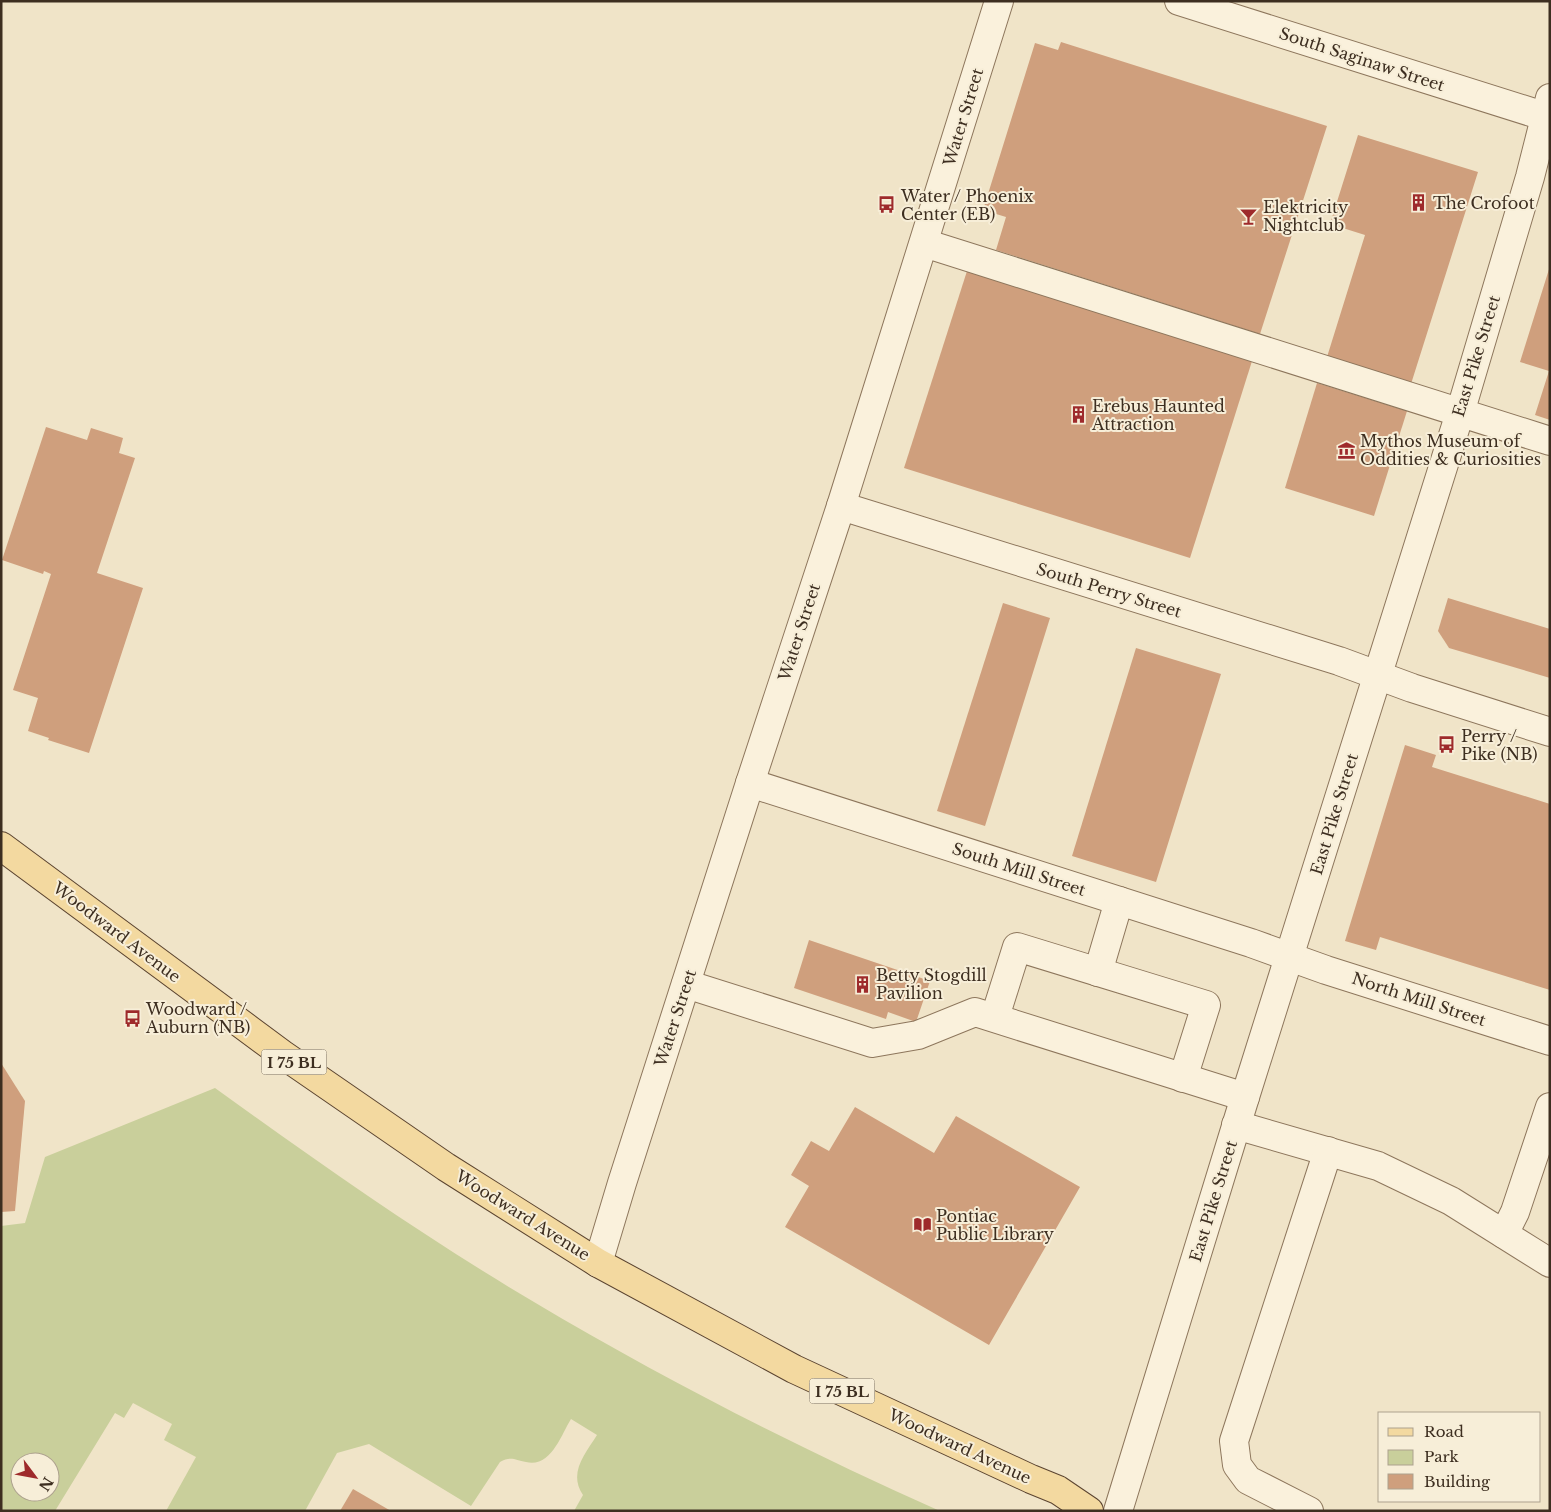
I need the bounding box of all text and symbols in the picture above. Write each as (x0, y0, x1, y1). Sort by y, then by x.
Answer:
street label: South Saginaw Street (1277, 23, 1447, 95)
street label: Water Street (938, 66, 987, 169)
place label: Water / Phoenix Center (EB) (900, 186, 1034, 224)
building icon: The Crofoot (1409, 193, 1429, 213)
place label: The Crofoot (1433, 193, 1535, 213)
bus stop icon: Water / Phoenix Center (EB) (877, 195, 897, 215)
place label: Elektricity Nightclub (1263, 197, 1349, 235)
bar icon: Elektricity Nightclub (1239, 206, 1259, 226)
street label: East Pike Street (1448, 293, 1504, 419)
place label: Erebus Haunted Attraction (1091, 396, 1225, 434)
building icon: Erebus Haunted Attraction (1068, 405, 1088, 425)
place label: Mythos Museum of Oddities & Curiosities (1360, 431, 1541, 469)
museum icon: Mythos Museum of Oddities & Curiosities (1336, 440, 1356, 460)
street label: South Perry Street (1034, 558, 1184, 622)
street label: Water Street (774, 581, 824, 684)
place label: Perry / Pike (NB) (1461, 726, 1537, 764)
bus stop icon: Perry / Pike (NB) (1437, 735, 1457, 755)
street label: East Pike Street (1306, 751, 1362, 877)
street label: South Mill Street (950, 838, 1088, 900)
street label: Woodward Avenue (48, 877, 185, 987)
place label: Betty Stogdill Pavilion (876, 965, 987, 1003)
street label: Water Street (650, 967, 700, 1070)
street label: North Mill Street (1349, 968, 1489, 1030)
building icon: Betty Stogdill Pavilion (852, 974, 872, 994)
place label: Woodward / Auburn (NB) (145, 999, 250, 1037)
bus stop icon: Woodward / Auburn (NB) (122, 1008, 142, 1028)
road number: I 75 BL (262, 1050, 326, 1074)
street label: East Pike Street (1185, 1138, 1241, 1264)
street label: Woodward Avenue (451, 1165, 594, 1264)
place label: Pontiac Public Library (936, 1206, 1055, 1244)
library icon: Pontiac Public Library (912, 1215, 932, 1235)
road number: I 75 BL (810, 1378, 874, 1404)
street label: Woodward Avenue (885, 1404, 1034, 1488)
legend (1378, 1412, 1541, 1502)
text: Road (1424, 1422, 1464, 1441)
text: Park (1424, 1447, 1460, 1466)
north arrow (10, 1452, 60, 1502)
text: Building (1424, 1472, 1491, 1491)
text: N (35, 1474, 57, 1494)

